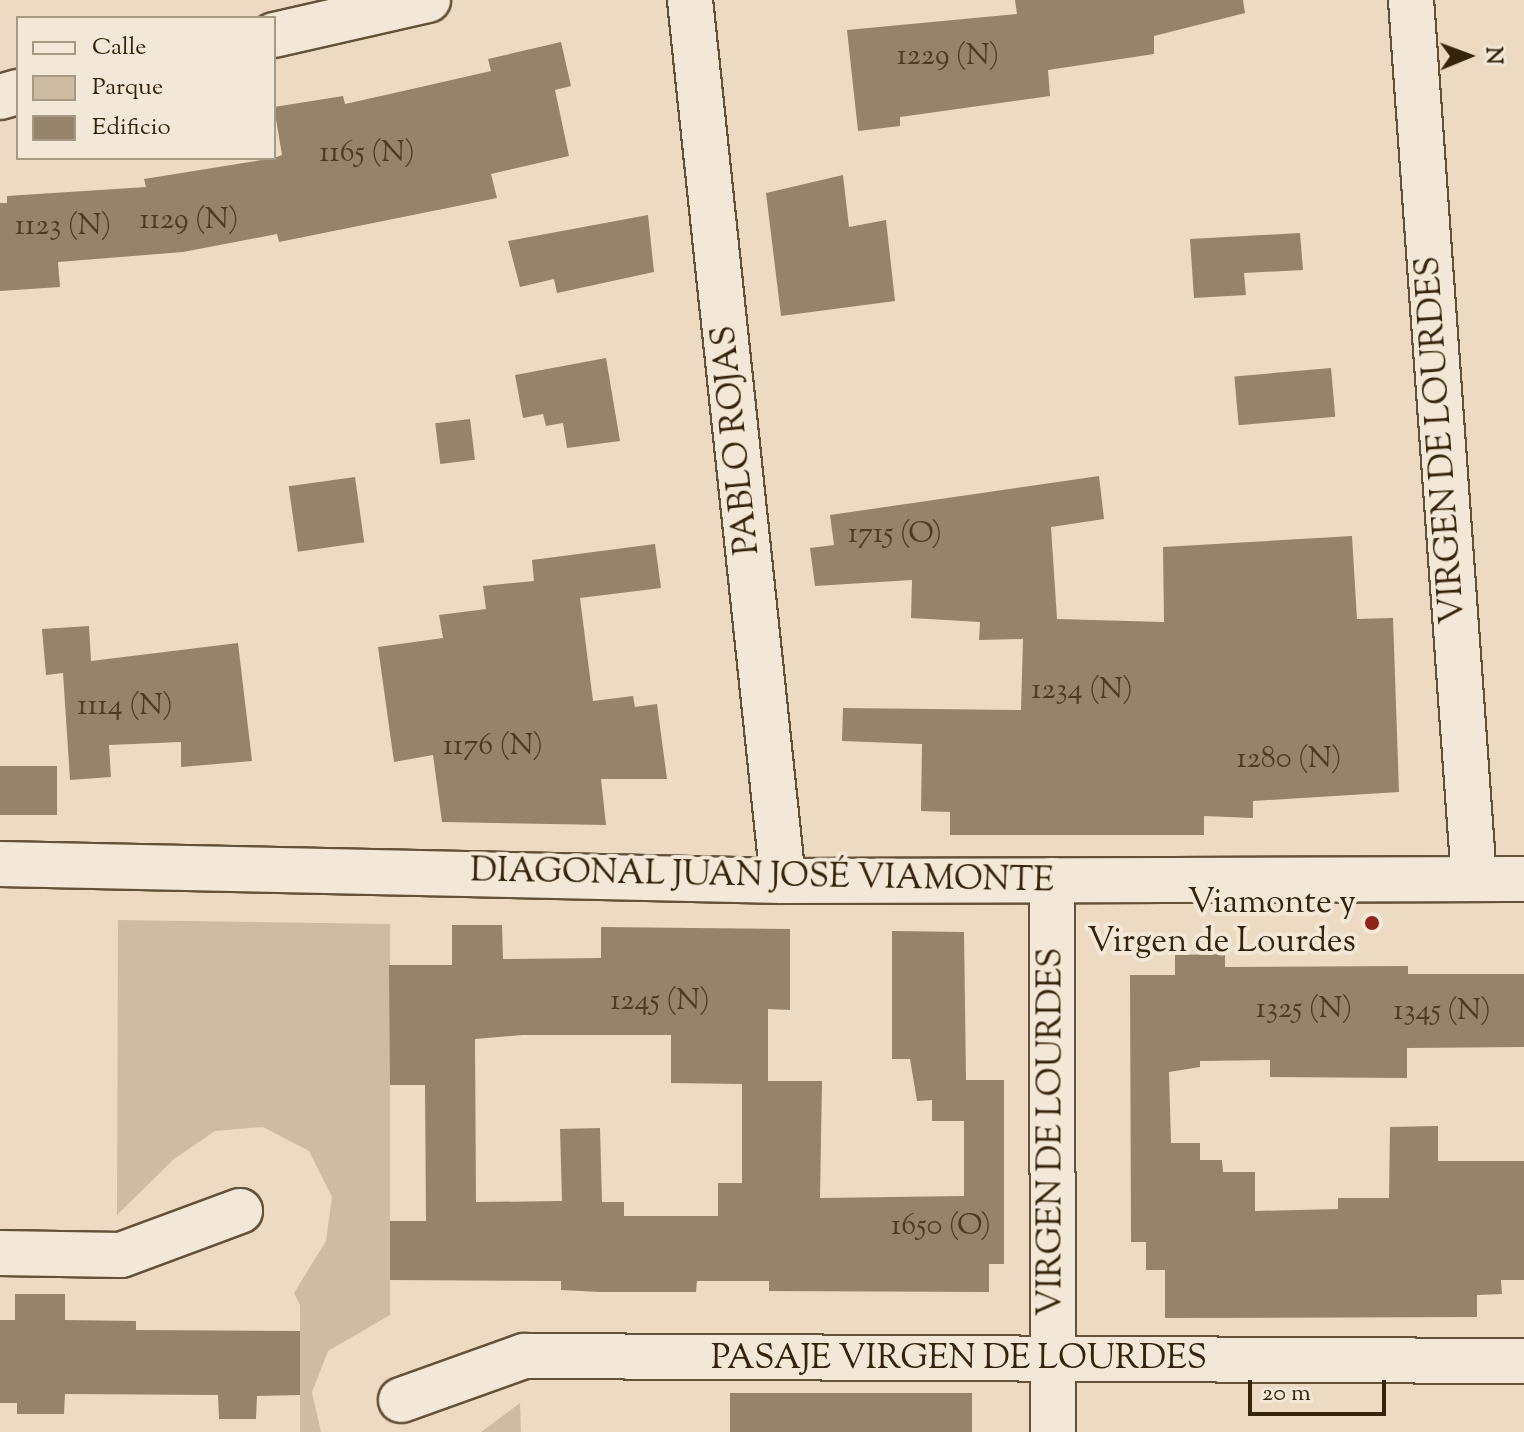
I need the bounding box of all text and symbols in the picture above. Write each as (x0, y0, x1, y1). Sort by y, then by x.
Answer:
legend (16, 16, 276, 160)
north arrow (1428, 16, 1508, 96)
text: Calle (92, 31, 146, 65)
house number: 1229 (N) (897, 39, 999, 75)
text: N (1476, 47, 1508, 65)
text: Parque (92, 71, 163, 105)
text: Edificio (92, 111, 171, 145)
house number: 1165 (N) (319, 136, 415, 172)
house number: 1129 (N) (140, 203, 238, 239)
house number: 1123 (N) (15, 209, 111, 245)
street label: VIRGEN DE LOURDES (1409, 255, 1475, 625)
street label: PABLO ROJAS (705, 323, 769, 557)
house number: 1715 (O) (848, 517, 942, 553)
house number: 1234 (N) (1031, 673, 1133, 709)
house number: 1114 (N) (77, 689, 173, 725)
house number: 1176 (N) (443, 729, 543, 765)
house number: 1280 (N) (1237, 742, 1341, 778)
street label: DIAGONAL JUAN JOSÉ VIAMONTE (470, 852, 1054, 902)
place label: Viamonte y Virgen de Lourdes (1087, 883, 1356, 962)
marker: Viamonte y Virgen de Lourdes (1363, 914, 1381, 932)
street label: VIRGEN DE LOURDES (1032, 948, 1072, 1316)
house number: 1245 (N) (610, 984, 710, 1020)
house number: 1325 (N) (1256, 992, 1352, 1028)
house number: 1345 (N) (1393, 994, 1491, 1030)
house number: 1650 (O) (891, 1209, 991, 1245)
street label: PASAJE VIRGEN DE LOURDES (711, 1340, 1207, 1380)
scale bar (1252, 1364, 1390, 1414)
text: 20 m (1262, 1377, 1311, 1411)

